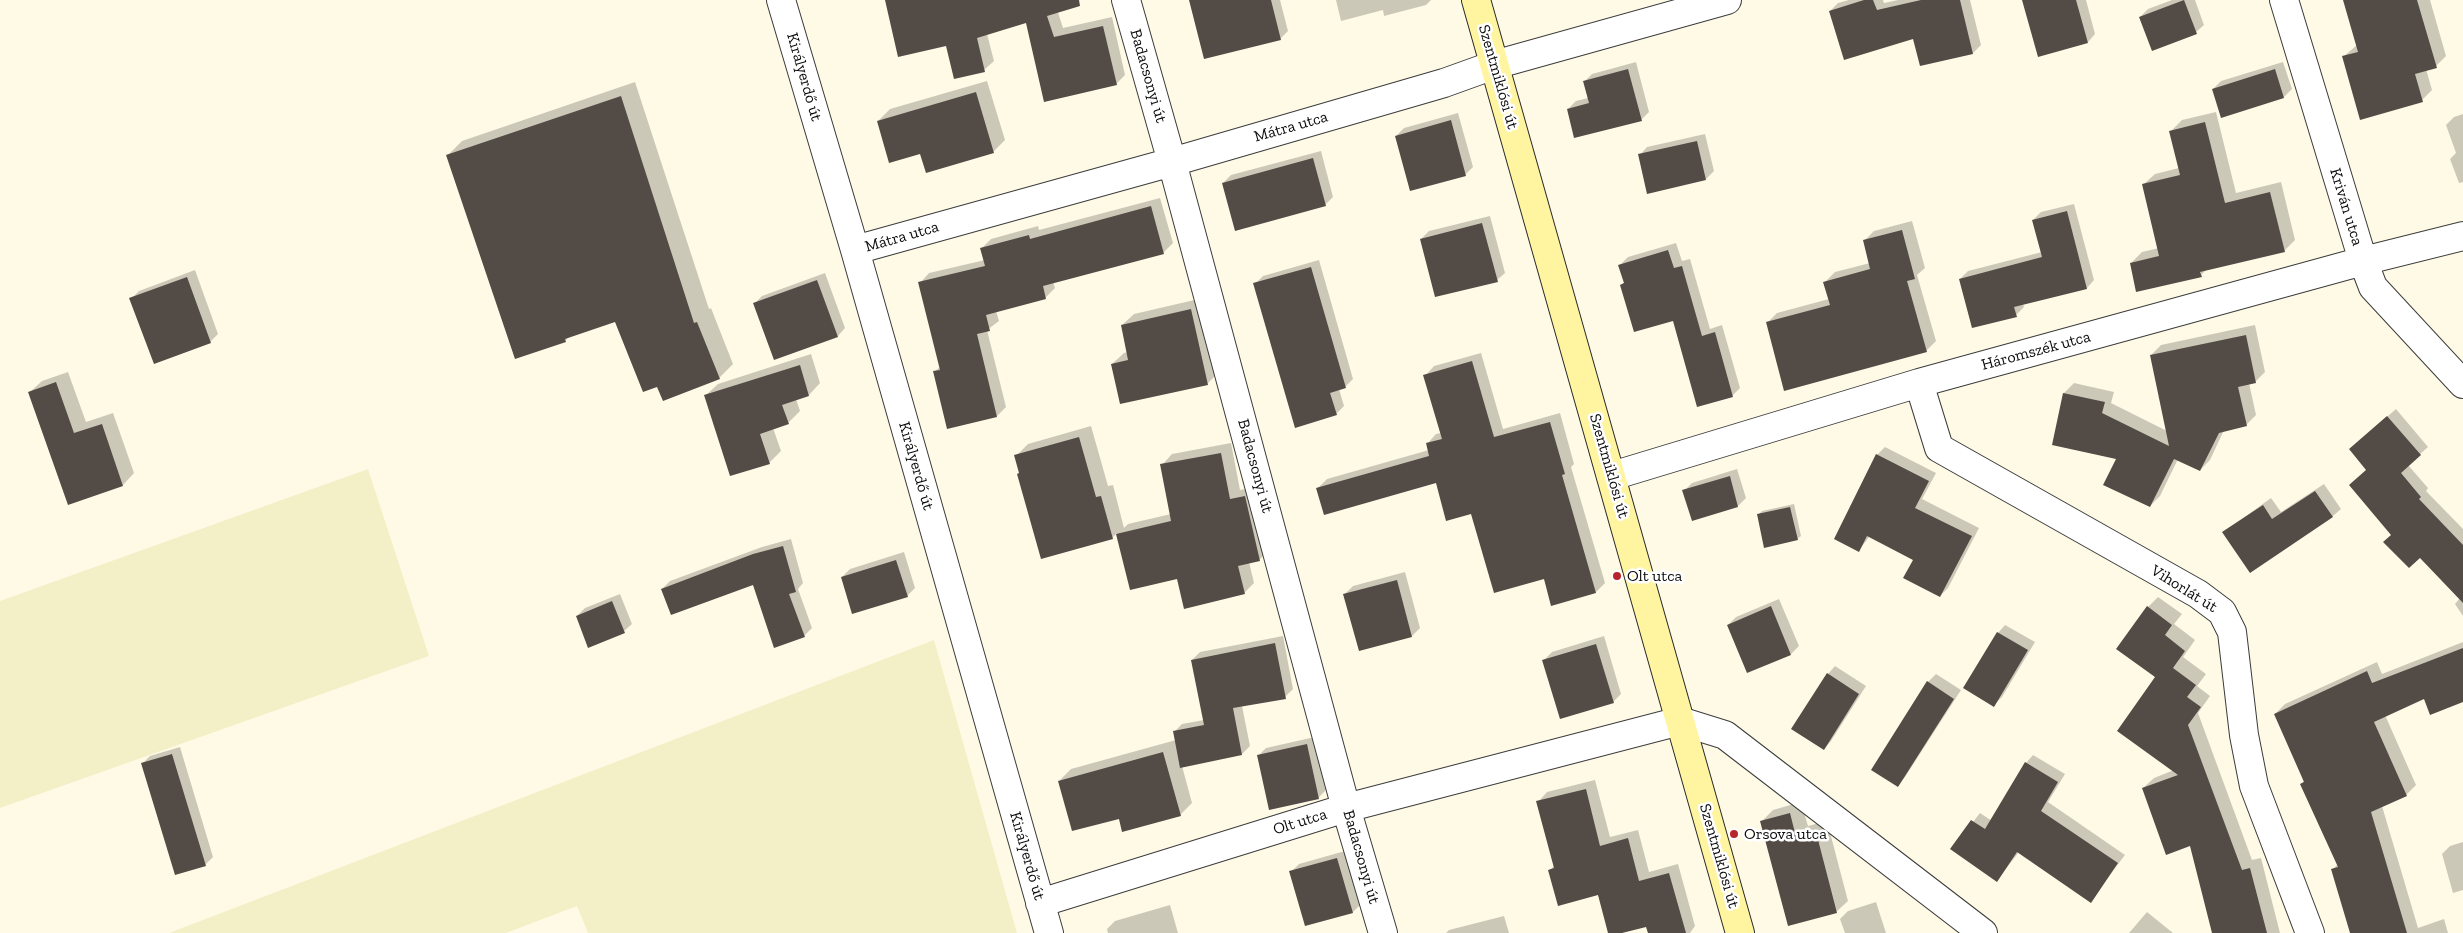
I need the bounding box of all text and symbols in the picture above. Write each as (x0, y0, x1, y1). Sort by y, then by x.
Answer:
street label: Szentmiklósi út (1474, 23, 1522, 131)
street label: Badacsonyi út (1125, 27, 1171, 125)
street label: Királyerdő út (782, 31, 826, 123)
street label: Mátra utca (1252, 107, 1330, 147)
street label: Kriván utca (2325, 166, 2367, 248)
street label: Mátra utca (863, 217, 941, 257)
street label: Háromszék utca (1979, 327, 2093, 375)
street label: Szentmiklósi út (1585, 412, 1633, 520)
street label: Badacsonyi út (1233, 417, 1277, 515)
street label: Királyerdő út (894, 420, 938, 512)
street label: Vihorlát út (2147, 561, 2221, 617)
place label: Olt utca (1627, 566, 1682, 586)
marker: Olt utca (1611, 570, 1623, 582)
street label: Szentmiklósi út (1695, 802, 1743, 910)
street label: Olt utca (1271, 805, 1329, 839)
street label: Badacsonyi út (1338, 808, 1384, 906)
street label: Királyerdő út (1005, 810, 1049, 902)
place label: Orsova utca (1744, 824, 1827, 844)
marker: Orsova utca (1728, 828, 1740, 840)

